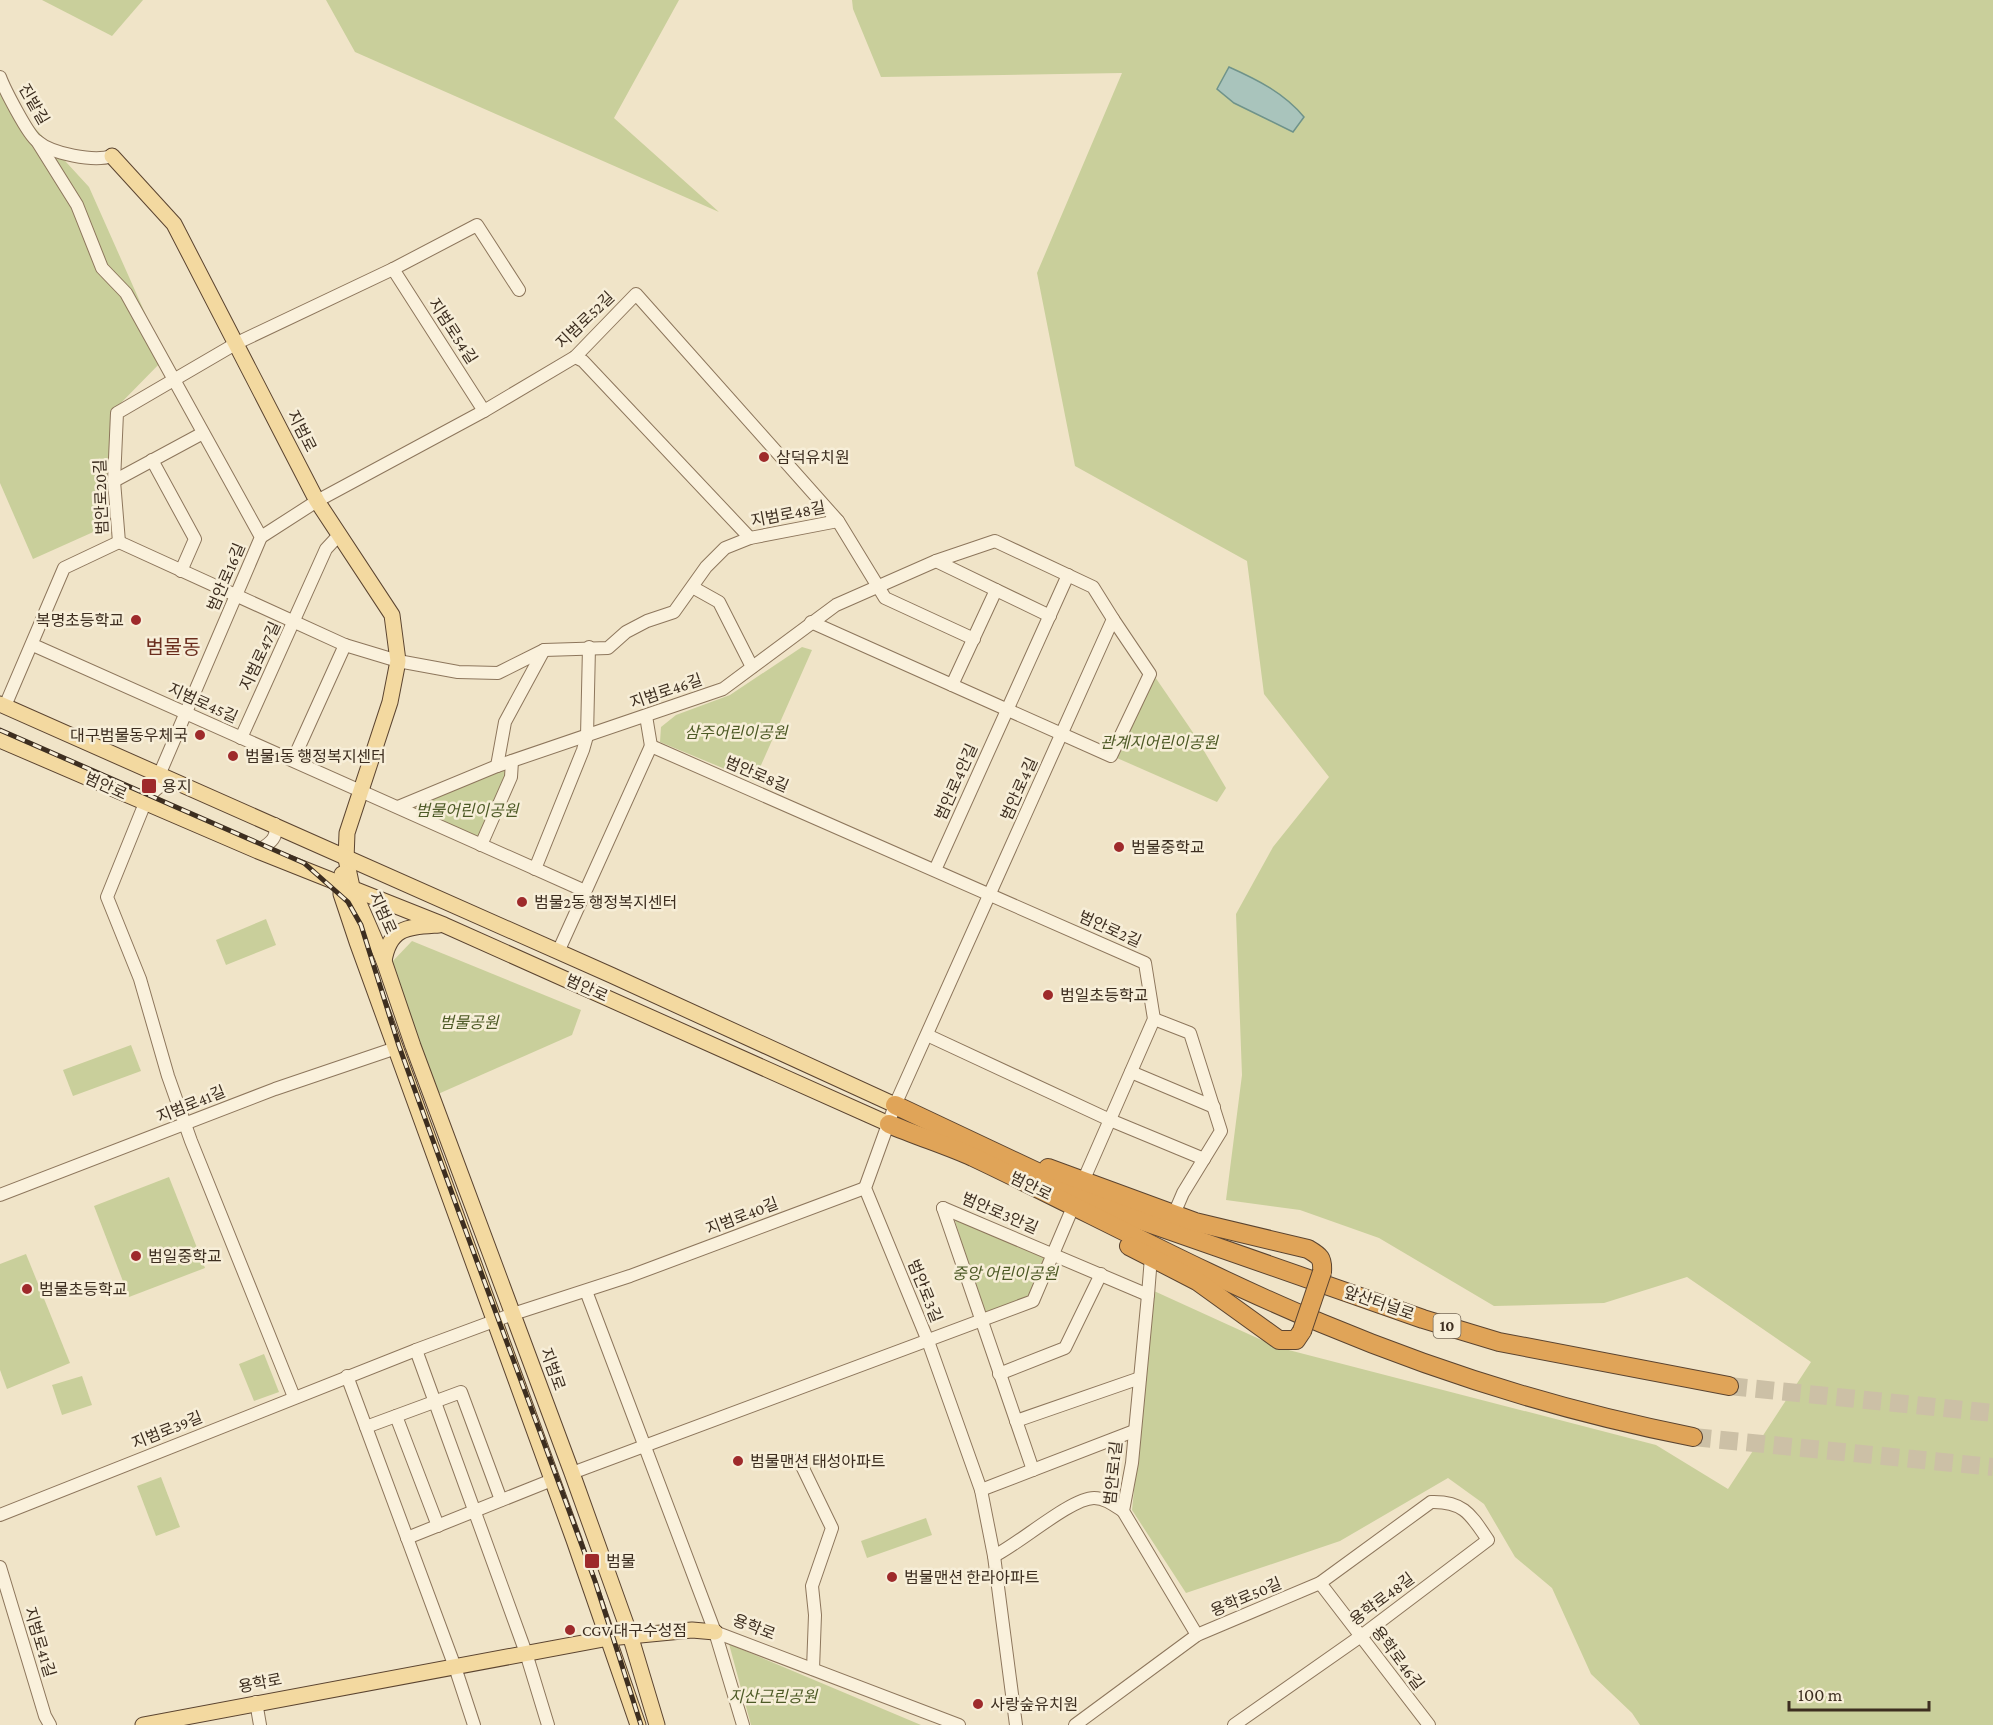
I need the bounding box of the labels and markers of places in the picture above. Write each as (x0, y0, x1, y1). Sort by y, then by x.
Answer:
place label: 삼덕유치원 (776, 449, 850, 466)
marker: 삼덕유치원 (757, 450, 771, 464)
place label: 복명초등학교 (36, 612, 124, 629)
marker: 복명초등학교 (129, 613, 143, 627)
place label: 대구범물동우체국 (70, 727, 188, 744)
marker: 대구범물동우체국 (193, 728, 207, 742)
place label: 범물1동 행정복지센터 (245, 748, 386, 765)
marker: 범물1동 행정복지센터 (226, 749, 240, 763)
marker: 용지 (140, 777, 158, 795)
place label: 용지 (162, 778, 191, 795)
place label: 범물중학교 (1131, 839, 1205, 856)
marker: 범물중학교 (1112, 840, 1126, 854)
place label: 범물2동 행정복지센터 (534, 894, 677, 911)
marker: 범물2동 행정복지센터 (515, 895, 529, 909)
place label: 범일초등학교 (1060, 987, 1148, 1004)
marker: 범일초등학교 (1041, 988, 1055, 1002)
place label: 범일중학교 (148, 1248, 222, 1265)
marker: 범일중학교 (129, 1249, 143, 1263)
place label: 범물초등학교 (39, 1281, 127, 1298)
marker: 범물초등학교 (20, 1282, 34, 1296)
place label: 범물맨션 태성아파트 (750, 1453, 885, 1470)
marker: 범물맨션 태성아파트 (731, 1454, 745, 1468)
marker: 범물 (583, 1552, 601, 1570)
place label: 범물 (606, 1553, 635, 1570)
place label: 범물맨션 한라아파트 (904, 1569, 1039, 1586)
marker: 범물맨션 한라아파트 (885, 1570, 899, 1584)
place label: CGV 대구수성점 (582, 1622, 687, 1639)
marker: CGV 대구수성점 (563, 1623, 577, 1637)
place label: 사랑숲유치원 (990, 1696, 1078, 1713)
marker: 사랑숲유치원 (971, 1697, 985, 1711)

